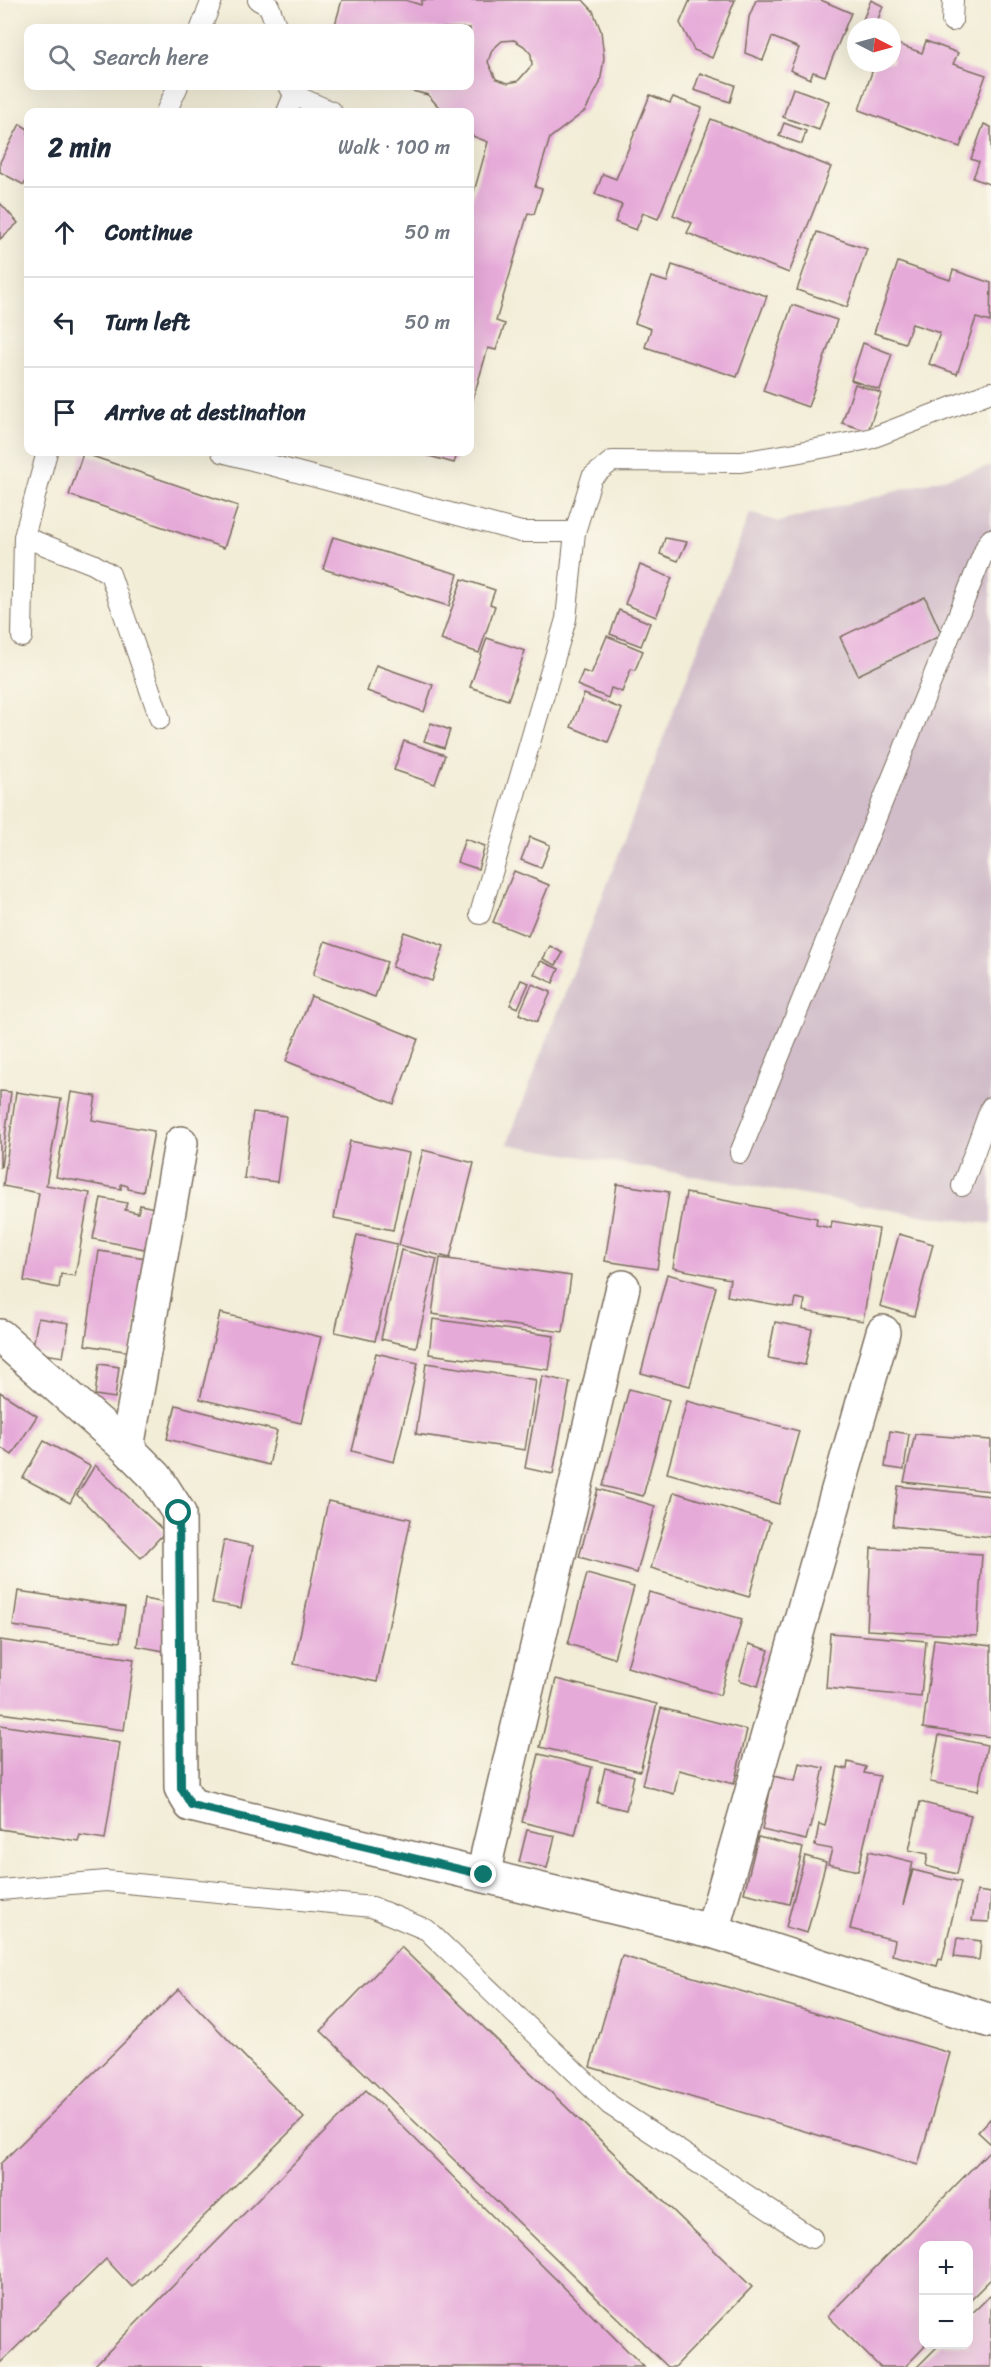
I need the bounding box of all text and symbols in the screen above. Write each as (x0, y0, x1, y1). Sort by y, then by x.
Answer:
north arrow (847, 18, 901, 72)
search box (24, 24, 474, 90)
text: Search here (93, 38, 209, 77)
icon: search (45, 41, 78, 74)
text: 2 min (48, 124, 111, 170)
text: Walk · 100 m (338, 130, 450, 165)
text: Continue (105, 213, 193, 252)
text: 50 m (405, 215, 450, 250)
icon: ahead (48, 216, 81, 249)
text: Turn left (105, 303, 190, 342)
text: 50 m (405, 305, 450, 340)
icon: left (48, 306, 81, 339)
text: Arrive at destination (105, 393, 306, 432)
icon: arrive (48, 396, 81, 429)
route start (165, 1499, 191, 1525)
route end (470, 1861, 496, 1887)
map controls (919, 2241, 973, 2349)
button: + (919, 2241, 973, 2295)
button: − (919, 2295, 973, 2349)

